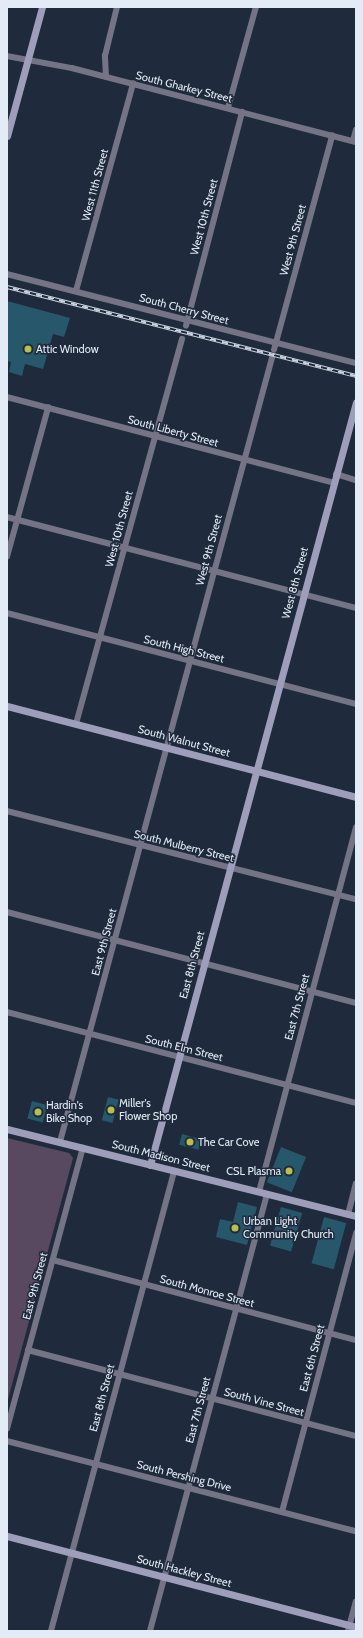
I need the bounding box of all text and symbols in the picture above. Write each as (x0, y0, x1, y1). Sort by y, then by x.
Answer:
street label: South Gharkey Street (134, 69, 234, 105)
street label: West 11th Street (79, 148, 111, 222)
street label: West 10th Street (188, 178, 220, 256)
street label: West 9th Street (277, 203, 309, 277)
street label: South Cherry Street (138, 291, 230, 327)
place label: Attic Window (36, 342, 99, 356)
marker: Attic Window (23, 344, 33, 354)
street label: South Liberty Street (126, 413, 220, 449)
street label: West 10th Street (103, 490, 135, 568)
street label: West 9th Street (193, 513, 225, 587)
street label: West 8th Street (279, 546, 311, 620)
street label: South High Street (142, 633, 226, 665)
street label: South Walnut Street (137, 722, 231, 760)
street label: South Mulberry Street (133, 827, 235, 865)
street label: East 9th Street (89, 907, 119, 977)
street label: East 8th Street (177, 930, 207, 1000)
street label: East 7th Street (282, 972, 312, 1042)
street label: South Elm Street (144, 1032, 224, 1064)
place label: Miller's Flower Shop (119, 1097, 177, 1123)
place label: Hardin's Bike Shop (46, 1099, 92, 1125)
marker: Miller's Flower Shop (106, 1105, 116, 1115)
marker: Hardin's Bike Shop (33, 1107, 43, 1117)
place label: The Car Cove (198, 1135, 259, 1149)
street label: South Madison Street (111, 1137, 211, 1175)
marker: The Car Cove (185, 1137, 195, 1147)
place label: CSL Plasma (226, 1164, 281, 1178)
marker: CSL Plasma (284, 1166, 294, 1176)
place label: Urban Light Community Church (243, 1215, 334, 1241)
marker: Urban Light Community Church (230, 1223, 240, 1233)
street label: East 9th Street (20, 1251, 50, 1321)
street label: South Monroe Street (158, 1272, 256, 1310)
street label: East 6th Street (297, 1323, 327, 1393)
street label: East 8th Street (87, 1363, 117, 1433)
street label: East 7th Street (183, 1375, 213, 1445)
street label: South Vine Street (222, 1385, 306, 1419)
street label: South Pershing Drive (135, 1458, 233, 1494)
street label: South Hackley Street (135, 1552, 233, 1590)

